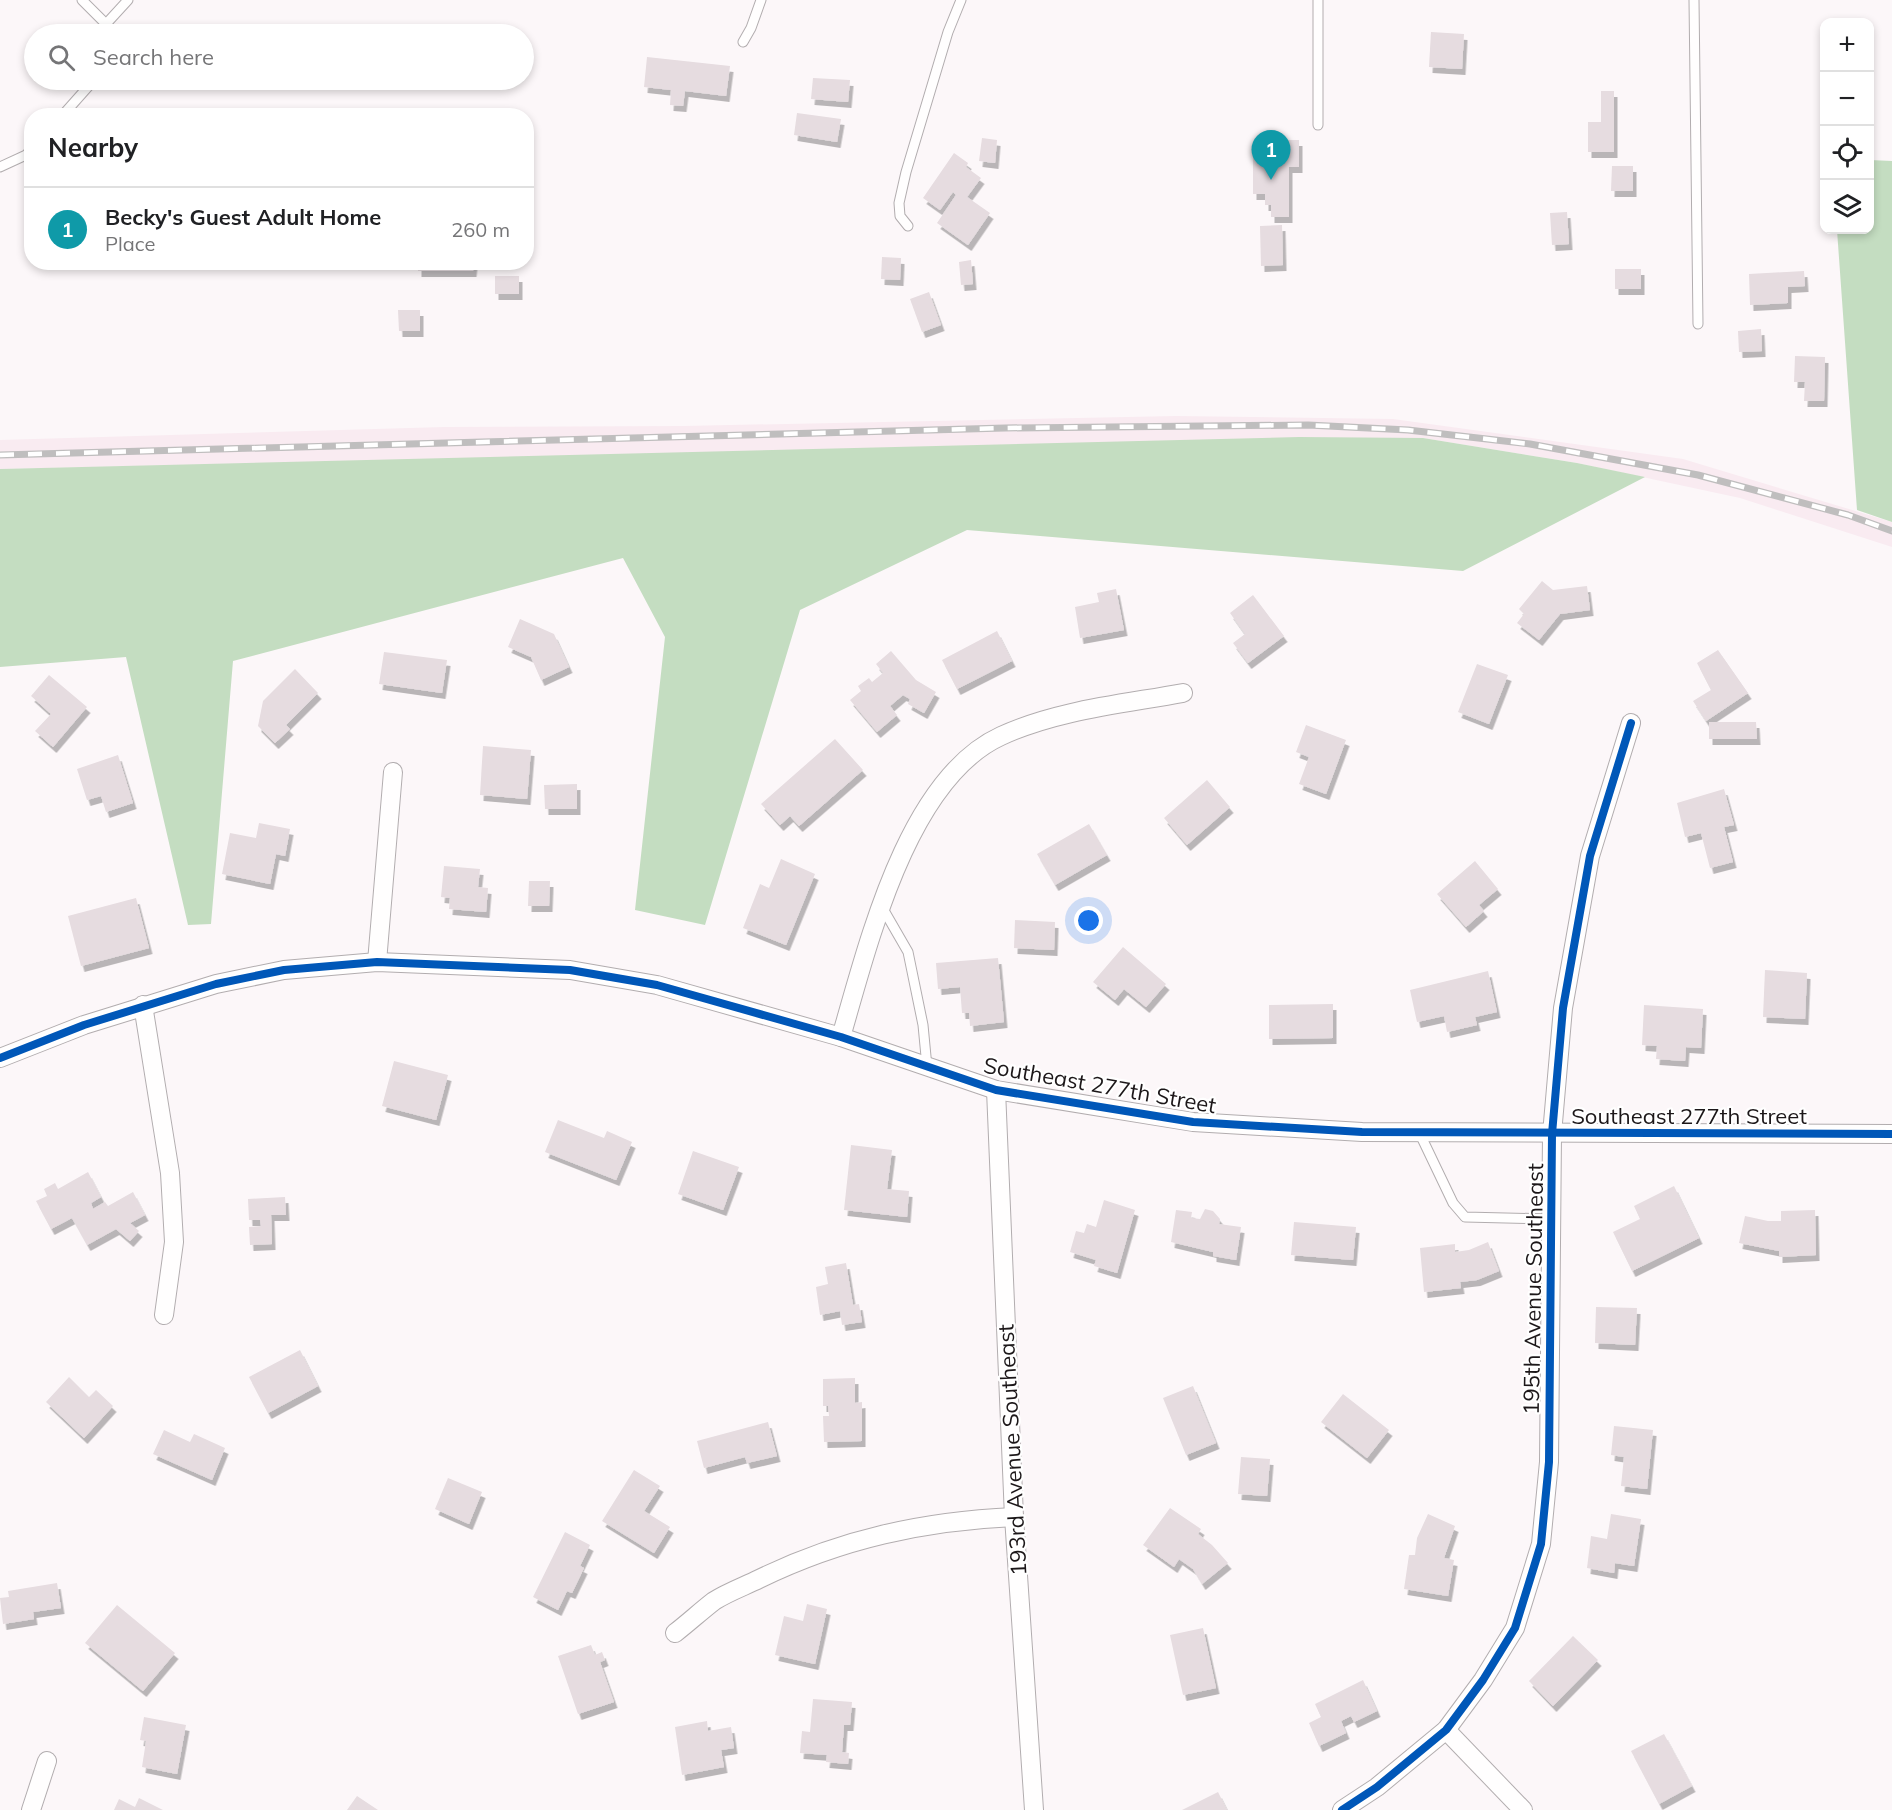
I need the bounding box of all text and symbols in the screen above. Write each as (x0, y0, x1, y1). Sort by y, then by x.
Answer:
map controls (1820, 18, 1874, 234)
button: + (1820, 18, 1874, 72)
search box (24, 24, 534, 90)
icon: search (45, 41, 78, 74)
text: Search here (93, 43, 214, 71)
button: − (1820, 72, 1874, 126)
button: locate (1820, 126, 1874, 180)
pin: 1 (1252, 130, 1290, 180)
text: Nearby (48, 131, 138, 164)
button: layers (1820, 180, 1874, 234)
text: Becky's Guest Adult Home (105, 203, 381, 231)
text: 1 (62, 217, 74, 242)
text: 260 m (451, 217, 510, 242)
text: Place (105, 231, 155, 256)
your location (1074, 906, 1103, 935)
street label: Southeast 277th Street (981, 1051, 1219, 1119)
street label: Southeast 277th Street (1571, 1102, 1807, 1130)
street label: 195th Avenue Southeast (1517, 1163, 1549, 1415)
street label: 193rd Avenue Southeast (991, 1323, 1033, 1577)

